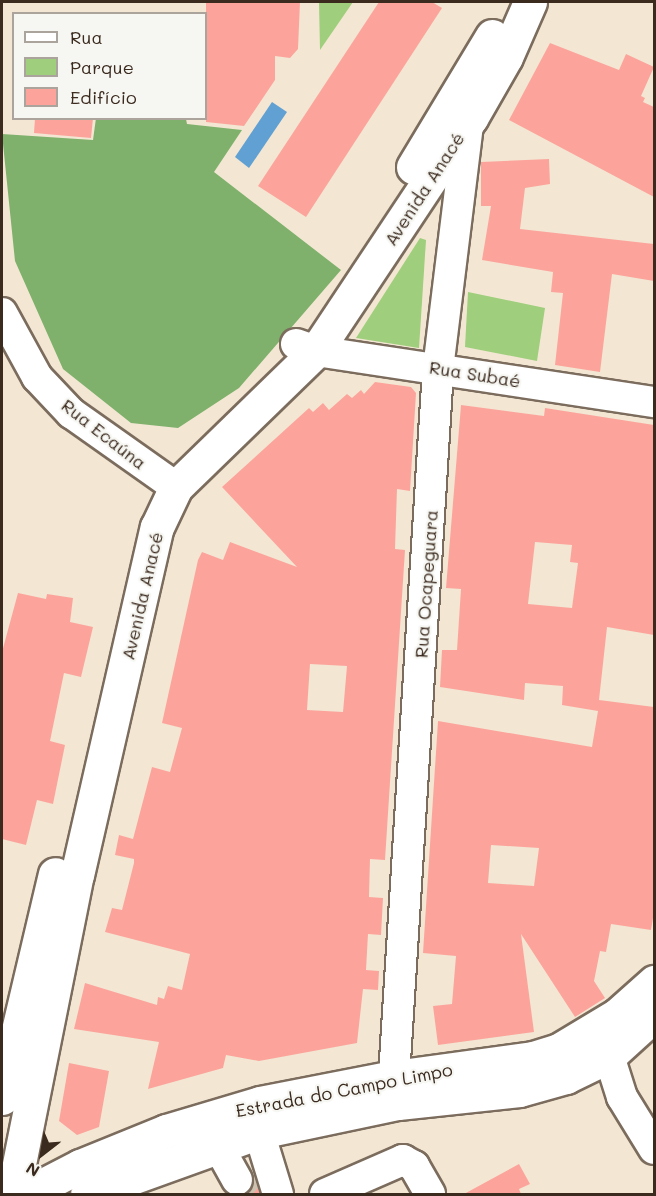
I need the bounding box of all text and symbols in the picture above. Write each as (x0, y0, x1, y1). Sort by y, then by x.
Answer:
legend (12, 12, 207, 120)
text: Rua (70, 25, 103, 49)
text: Parque (70, 55, 134, 79)
text: Edifício (70, 85, 137, 109)
street label: Avenida Anacé (379, 128, 469, 250)
street label: Rua Subaé (428, 356, 522, 392)
street label: Rua Ecaúna (57, 394, 151, 474)
street label: Rua Ocapeguara (410, 509, 442, 659)
street label: Avenida Anacé (117, 530, 167, 662)
street label: Estrada do Campo Limpo (234, 1058, 454, 1122)
north arrow (12, 1124, 72, 1184)
text: N (22, 1158, 43, 1182)

